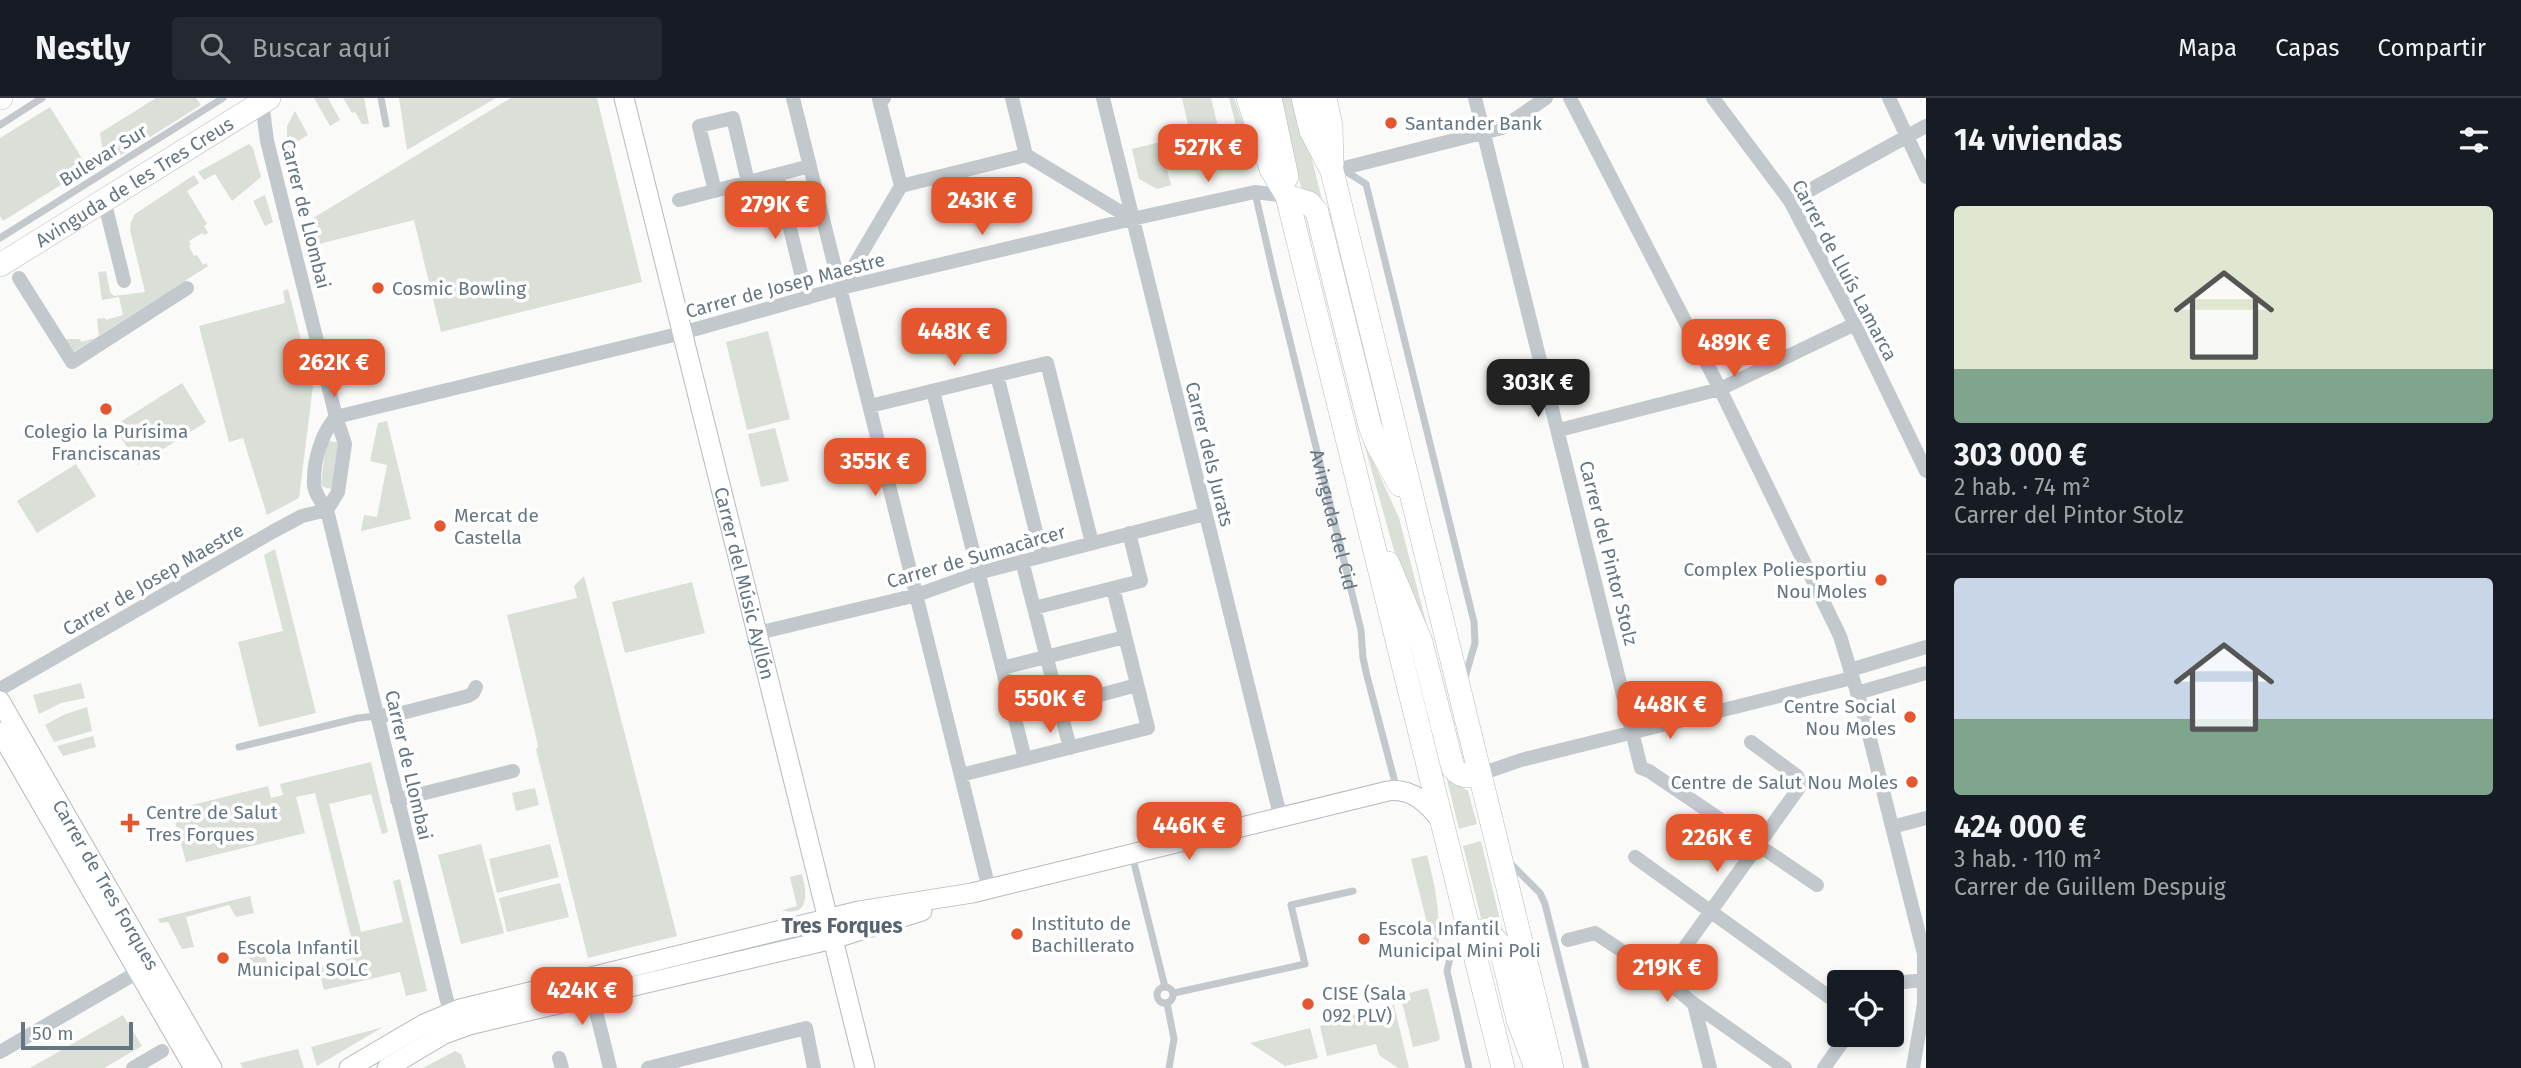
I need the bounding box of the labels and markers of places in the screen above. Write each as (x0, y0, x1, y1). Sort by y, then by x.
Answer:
place label: Santander Bank (1405, 112, 1542, 135)
marker: Santander Bank (1383, 115, 1399, 131)
pin: 527K € (1151, 125, 1265, 184)
pin: 243K € (925, 178, 1039, 237)
pin: 279K € (718, 181, 832, 241)
place label: Cosmic Bowling (392, 277, 526, 300)
marker: Cosmic Bowling (370, 280, 386, 296)
pin: 448K € (897, 308, 1011, 368)
pin: 489K € (1677, 320, 1791, 379)
pin: 262K € (277, 340, 391, 399)
pin: 303K € (1481, 360, 1595, 419)
marker: Colegio la Purísima Franciscanas (98, 401, 114, 417)
place label: Colegio la Purísima Franciscanas (24, 420, 188, 465)
pin: 355K € (818, 438, 932, 498)
place label: Mercat de Castella (454, 504, 539, 549)
marker: Mercat de Castella (432, 518, 448, 534)
place label: Complex Poliesportiu Nou Moles (1683, 558, 1867, 603)
marker: Complex Poliesportiu Nou Moles (1873, 572, 1889, 588)
pin: 550K € (993, 676, 1107, 735)
pin: 448K € (1613, 682, 1727, 741)
place label: Centre Social Nou Moles (1784, 695, 1896, 740)
marker: Centre Social Nou Moles (1902, 709, 1918, 725)
place label: Centre de Salut Nou Moles (1671, 771, 1898, 794)
marker: Centre de Salut Nou Moles (1904, 774, 1920, 790)
place label: Centre de Salut Tres Forques (146, 801, 278, 846)
pin: 446K € (1132, 802, 1246, 862)
marker: Centre de Salut Tres Forques (120, 813, 140, 833)
pin: 226K € (1660, 814, 1774, 874)
place label: Instituto de Bachillerato (1031, 912, 1135, 957)
place label: Escola Infantil Municipal Mini Poli (1378, 917, 1541, 962)
marker: Instituto de Bachillerato (1009, 926, 1025, 942)
marker: Escola Infantil Municipal Mini Poli (1356, 931, 1372, 947)
place label: Escola Infantil Municipal SOLC (237, 936, 369, 981)
pin: 219K € (1610, 944, 1724, 1004)
marker: Escola Infantil Municipal SOLC (215, 950, 231, 966)
pin: 424K € (525, 968, 639, 1027)
place label: CISE (Sala 092 PLV) (1322, 982, 1406, 1027)
marker: CISE (Sala 092 PLV) (1300, 996, 1316, 1012)

